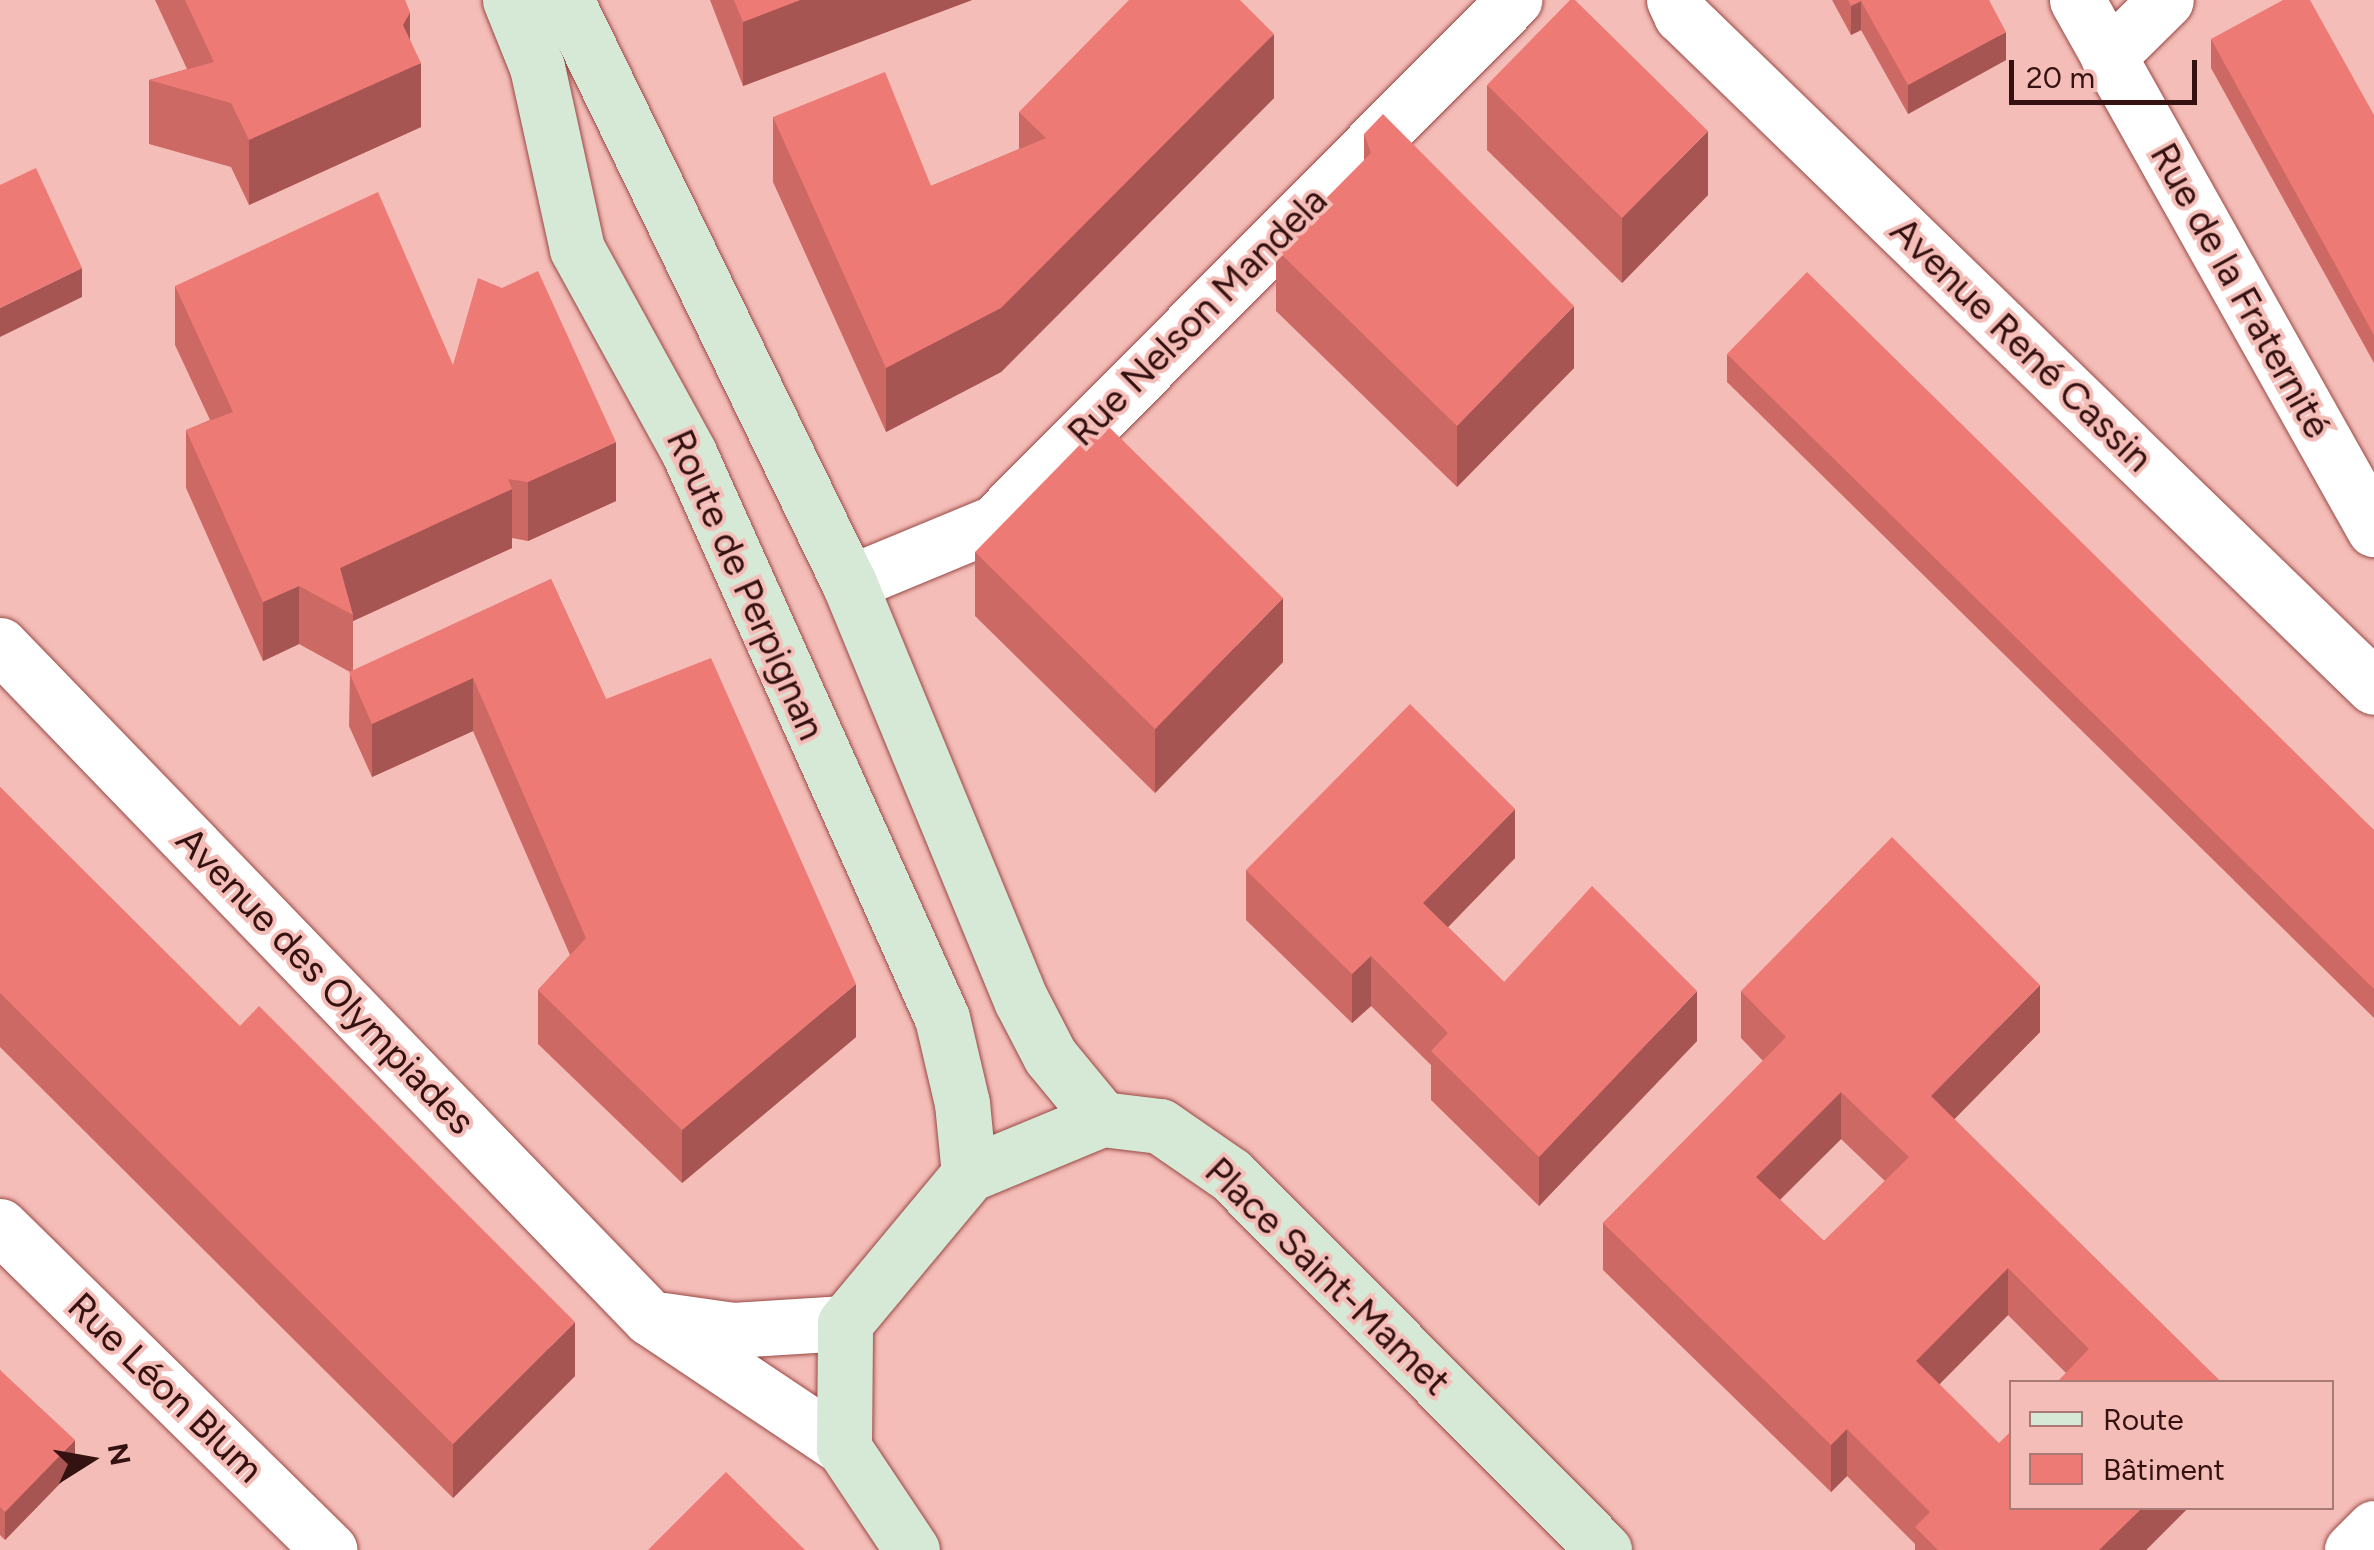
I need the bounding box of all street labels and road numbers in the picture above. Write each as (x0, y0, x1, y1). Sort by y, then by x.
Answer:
street label: Rue de la Fraternité (2140, 136, 2340, 446)
street label: Rue Nelson Mandela (1059, 178, 1337, 456)
street label: Avenue René Cassin (1881, 208, 2161, 482)
street label: Route de Perpignan (656, 423, 834, 747)
street label: Avenue des Olympiades (166, 818, 484, 1144)
street label: Place Saint-Mamet (1195, 1149, 1459, 1405)
street label: Rue Léon Blum (58, 1284, 272, 1492)

